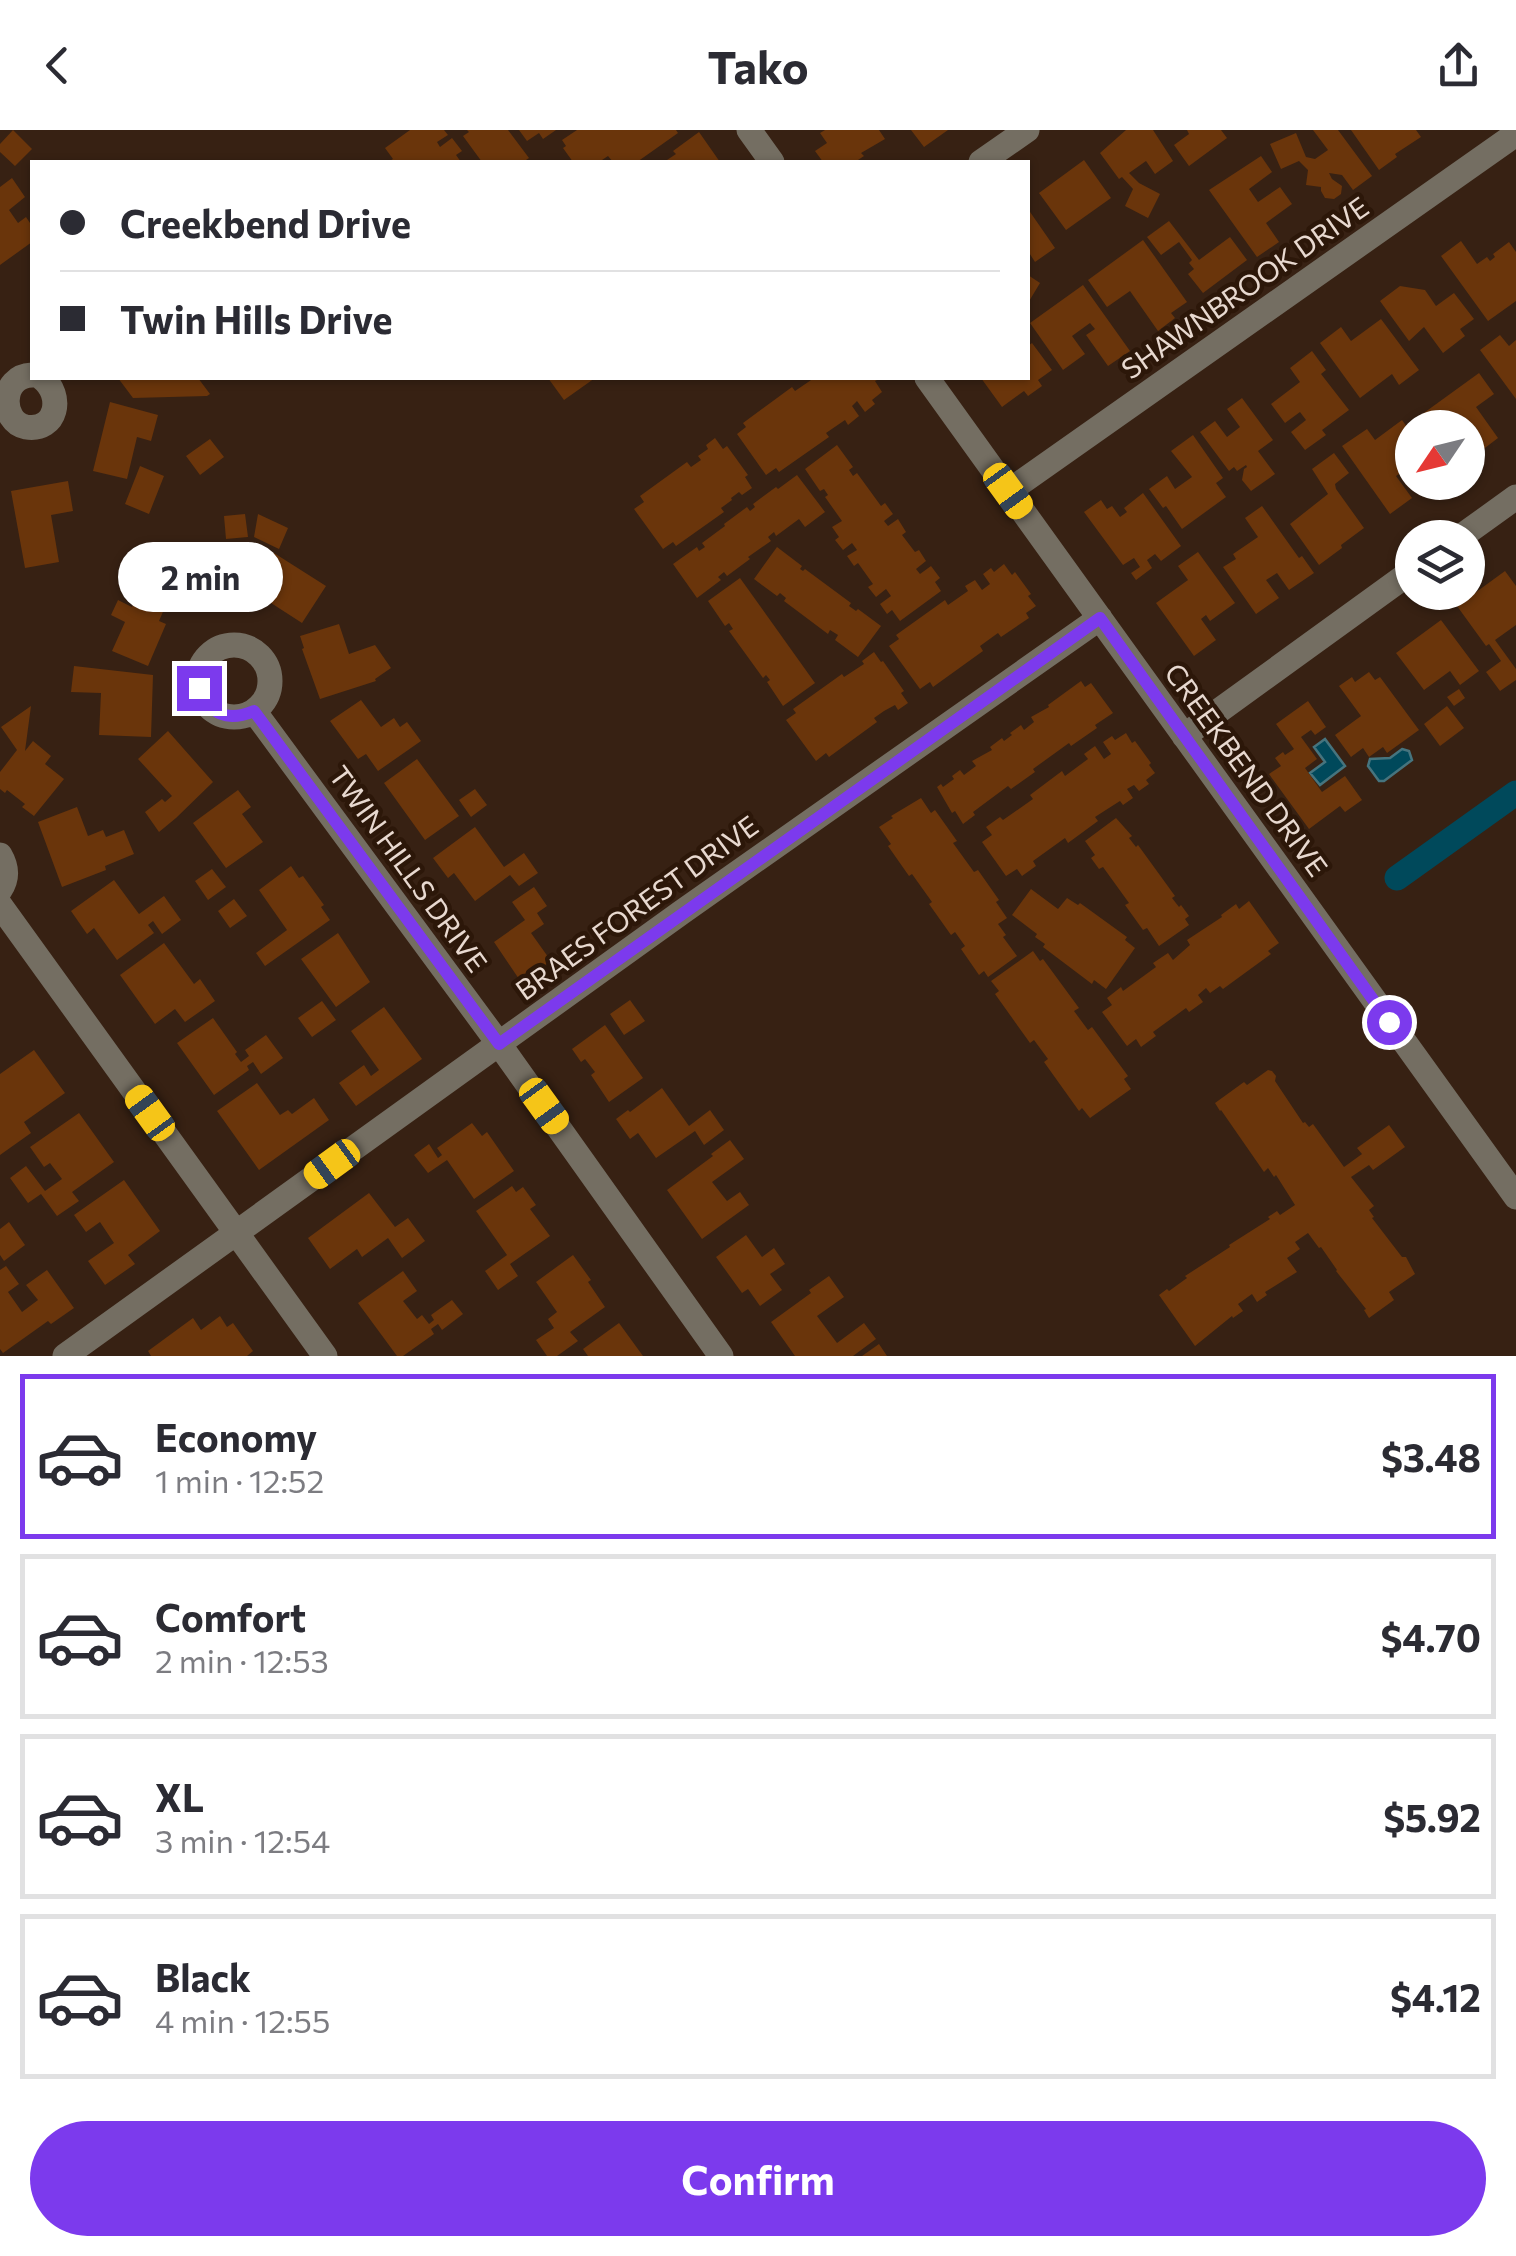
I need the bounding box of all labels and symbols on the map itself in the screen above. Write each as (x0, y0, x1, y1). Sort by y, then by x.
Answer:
street label: SHAWNBROOK DRIVE (1114, 189, 1374, 385)
north arrow (1395, 410, 1485, 500)
car (978, 458, 1038, 524)
callout: 2 min (116, 543, 282, 613)
street label: CREEKBEND DRIVE (1158, 656, 1335, 882)
route end (177, 666, 222, 711)
street label: TWIN HILLS DRIVE (323, 759, 495, 978)
street label: BRAES FOREST DRIVE (509, 808, 764, 1007)
route start (1367, 1000, 1412, 1045)
car (514, 1073, 574, 1139)
car (120, 1080, 180, 1146)
car (299, 1134, 365, 1194)

